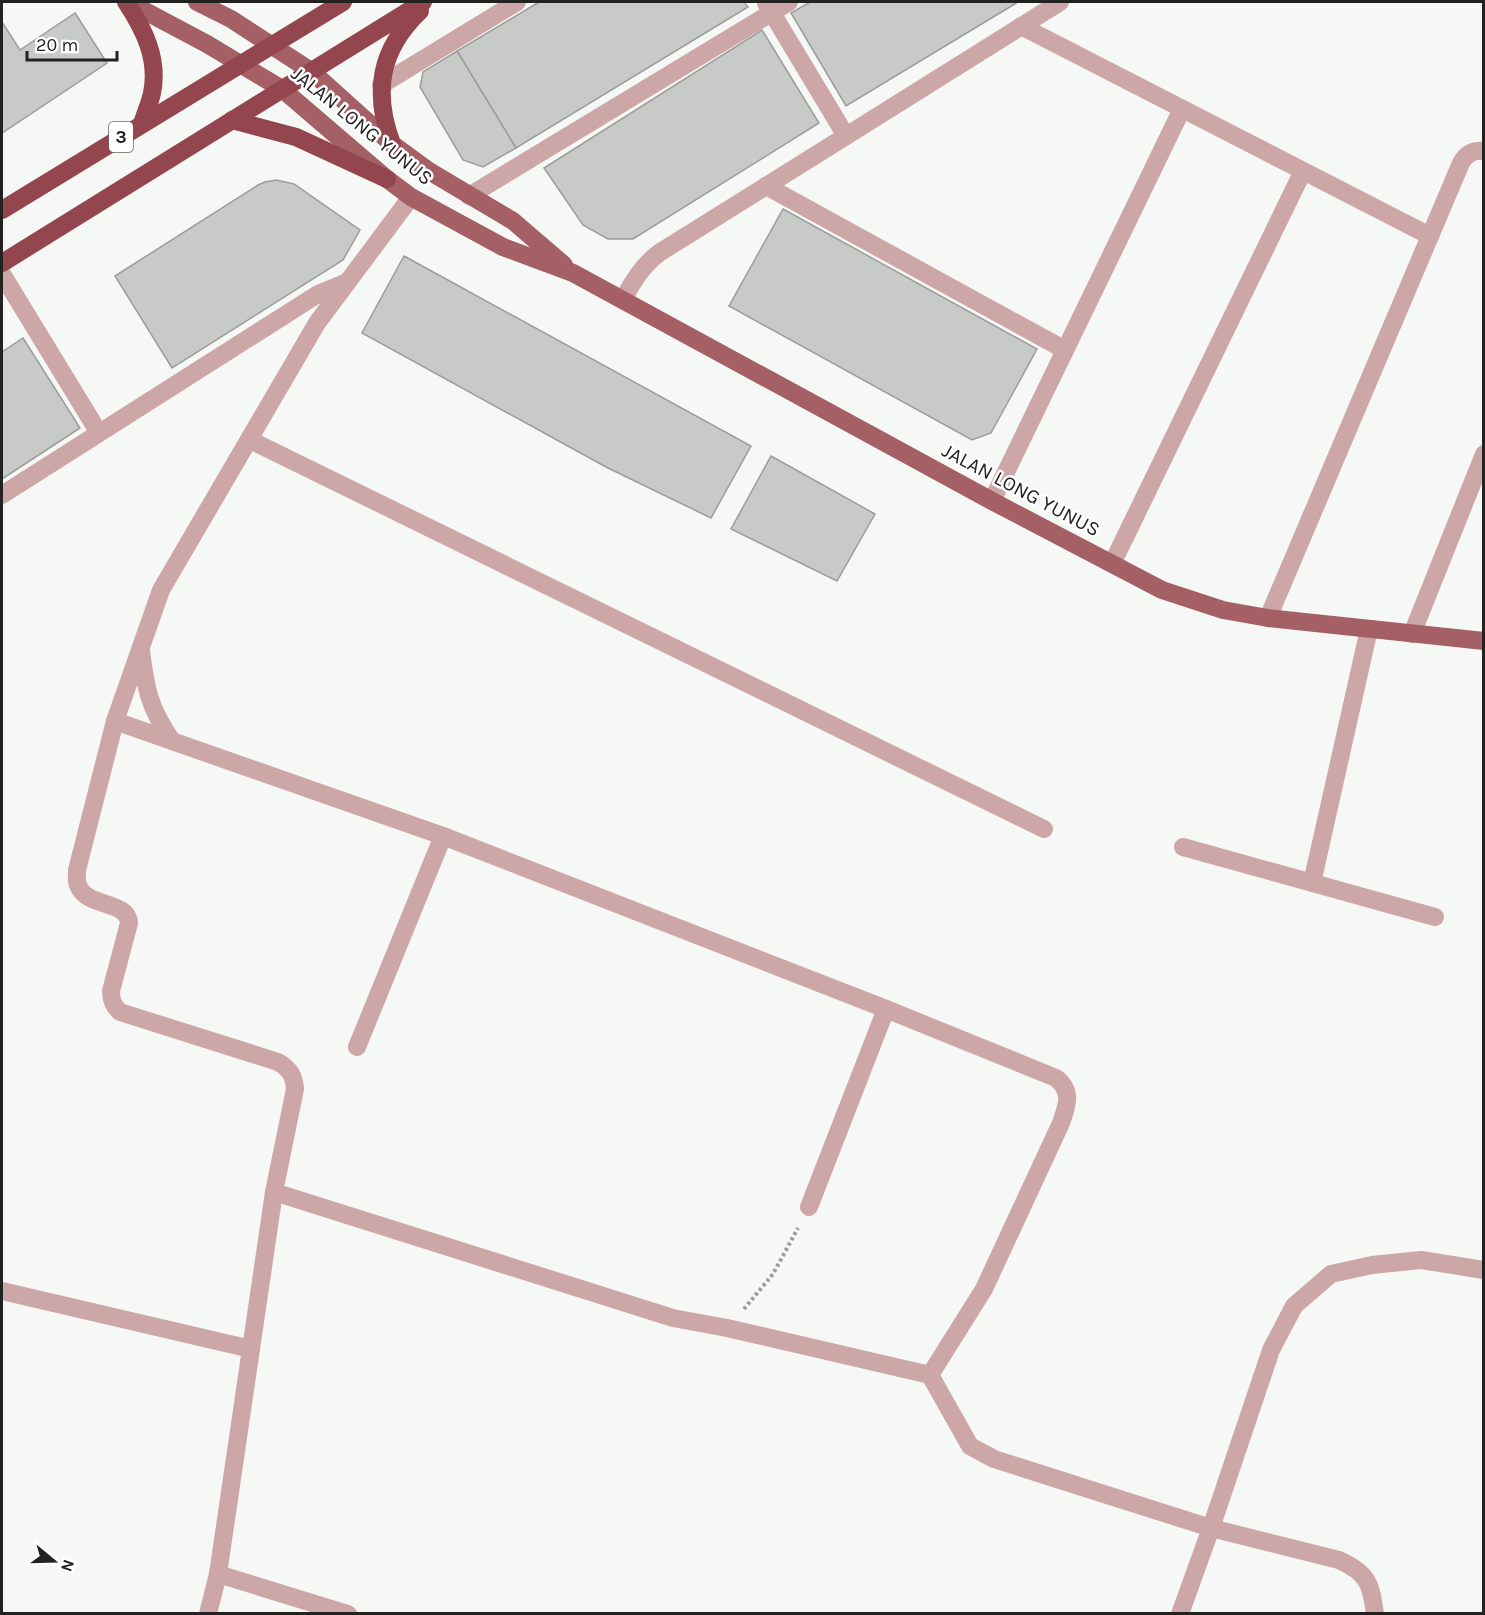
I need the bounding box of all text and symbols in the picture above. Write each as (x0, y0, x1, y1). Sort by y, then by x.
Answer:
scale bar (27, 24, 117, 62)
text: 20 m (36, 34, 78, 56)
street label: JALAN LONG YUNUS (287, 62, 437, 190)
road number: 3 (109, 122, 133, 152)
street label: JALAN LONG YUNUS (938, 439, 1104, 541)
north arrow (24, 1531, 84, 1591)
text: N (57, 1557, 79, 1574)

